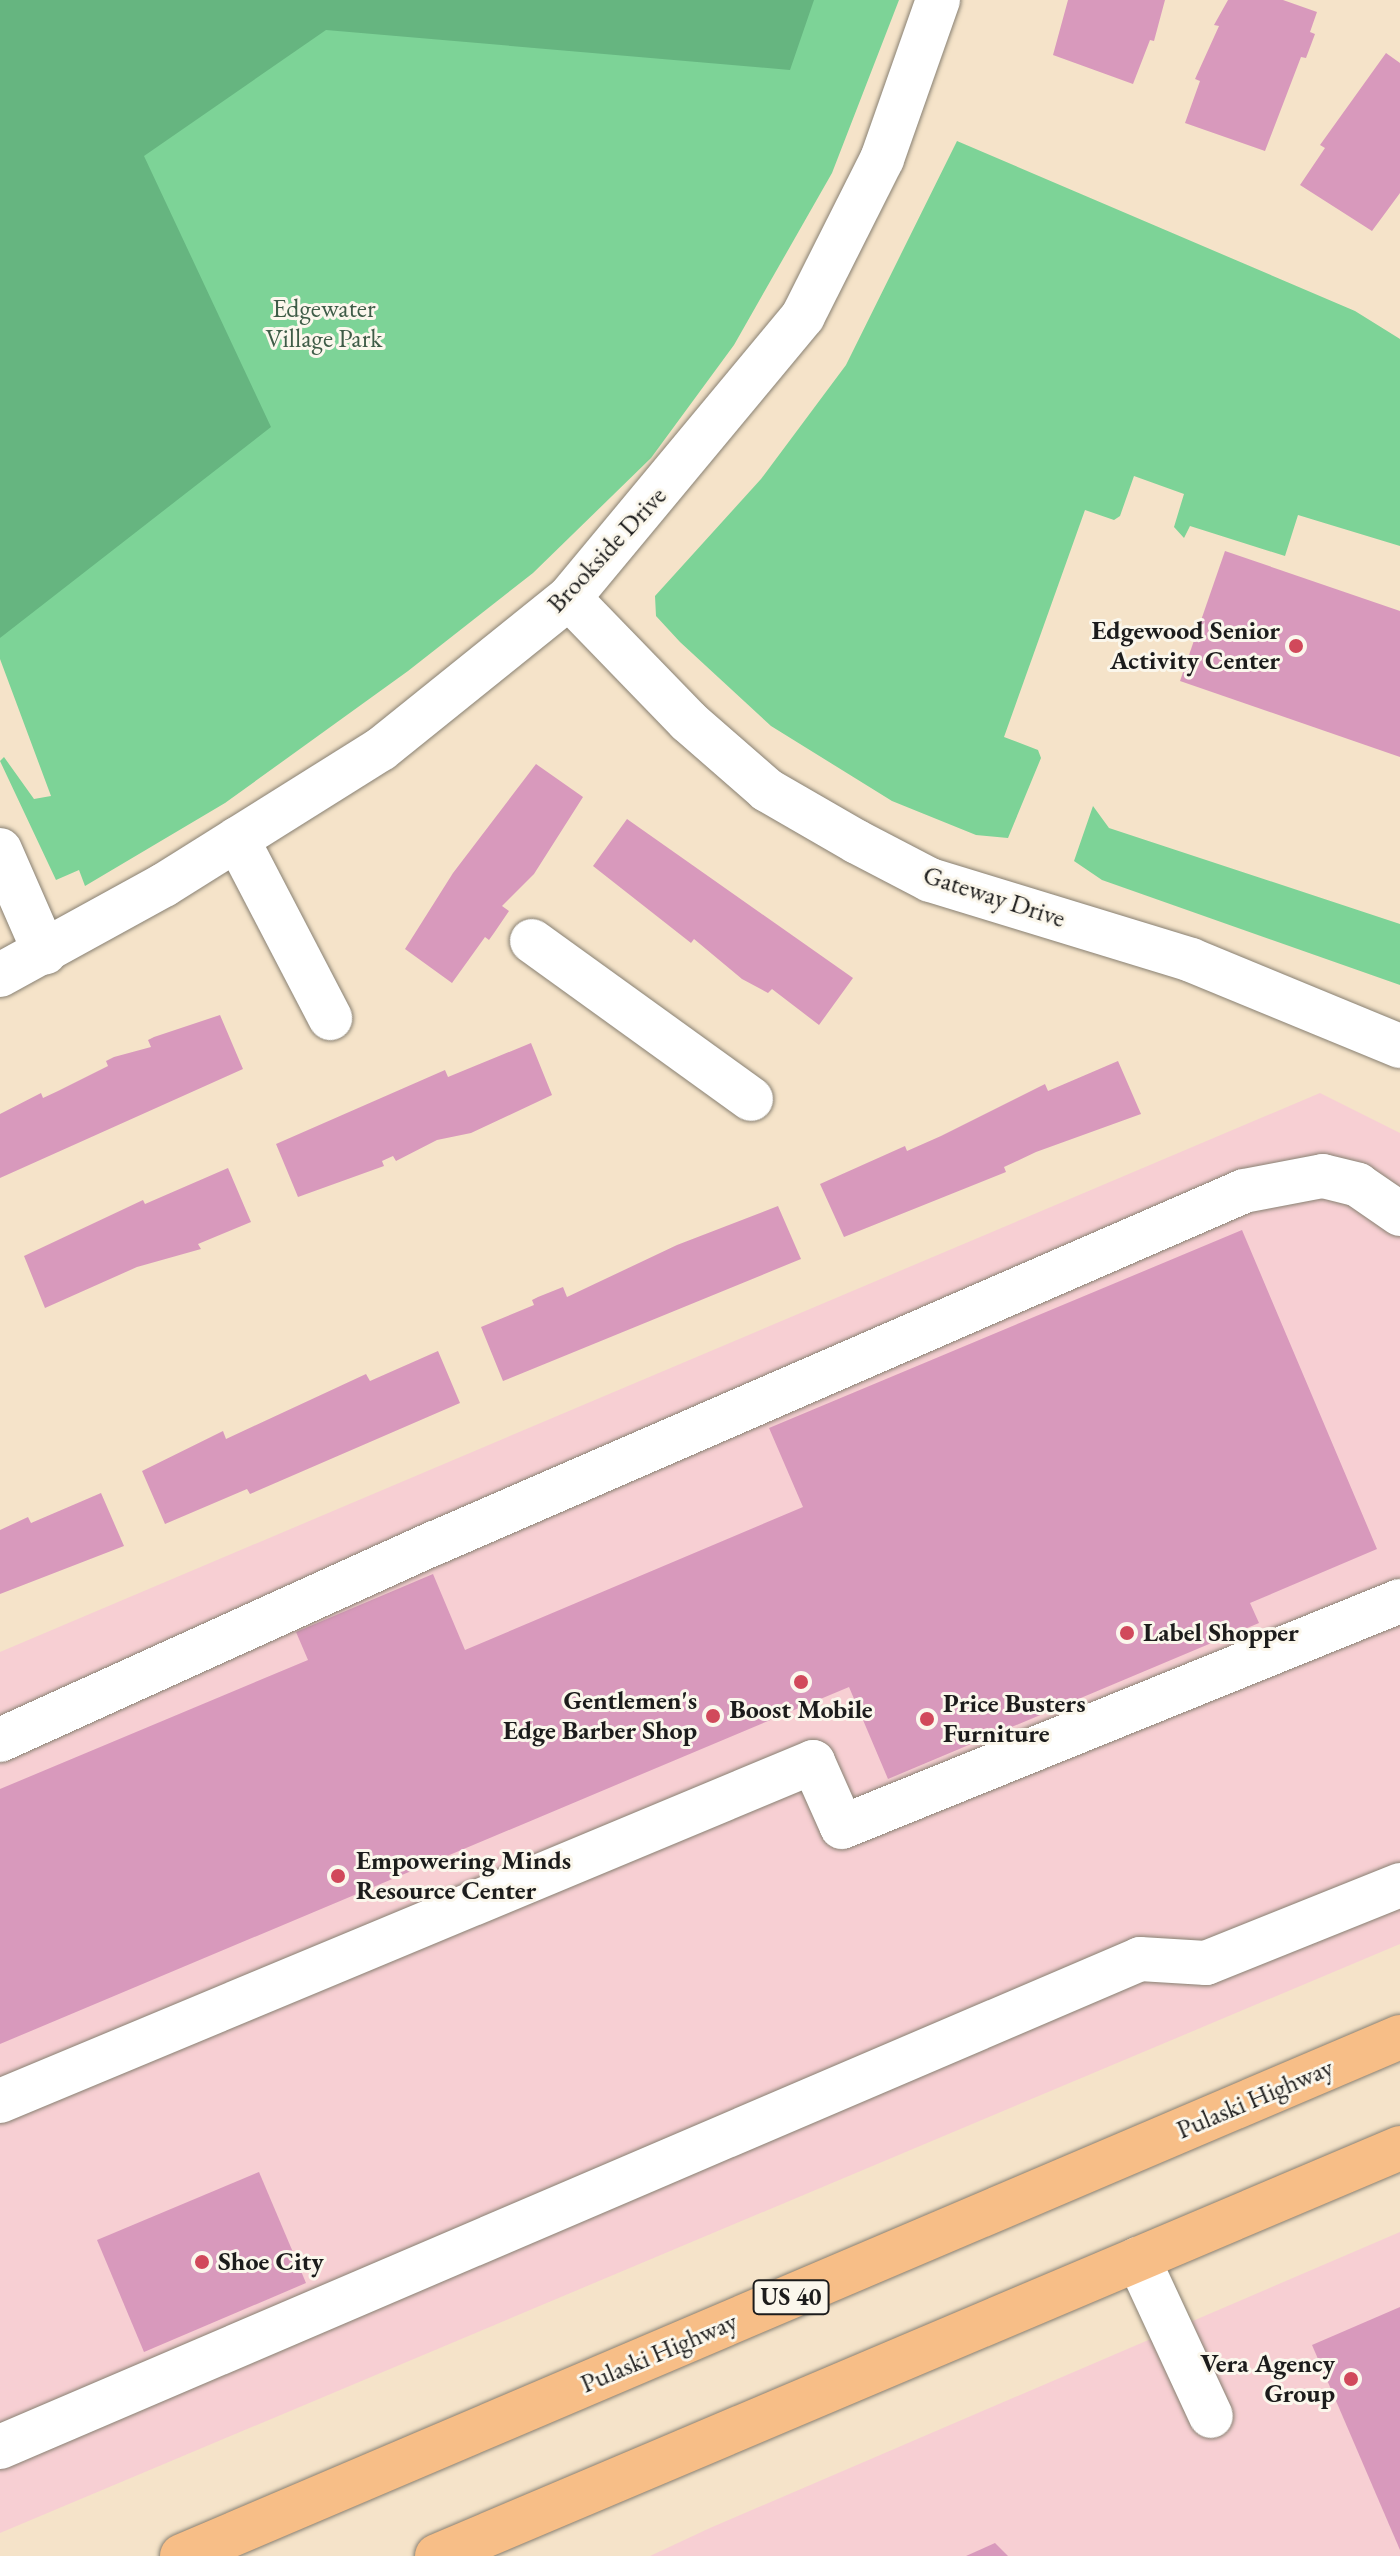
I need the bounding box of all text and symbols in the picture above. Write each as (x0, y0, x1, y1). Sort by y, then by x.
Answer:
park label: Edgewater Village Park (265, 293, 383, 354)
street label: Brookside Drive (541, 481, 673, 619)
place label: Edgewood Senior Activity Center (1091, 615, 1280, 676)
marker: Edgewood Senior Activity Center (1287, 637, 1305, 655)
street label: Gateway Drive (919, 859, 1069, 935)
place label: Label Shopper (1143, 1617, 1299, 1649)
marker: Label Shopper (1118, 1624, 1136, 1642)
marker: Boost Mobile (792, 1673, 810, 1691)
place label: Gentlemen's Edge Barber Shop (503, 1685, 697, 1746)
place label: Price Busters Furniture (943, 1688, 1085, 1750)
place label: Boost Mobile (729, 1694, 873, 1726)
marker: Gentlemen's Edge Barber Shop (704, 1707, 722, 1725)
marker: Price Busters Furniture (918, 1710, 936, 1728)
place label: Empowering Minds Resource Center (356, 1845, 571, 1906)
marker: Empowering Minds Resource Center (327, 1865, 349, 1887)
street label: Pulaski Highway (1172, 2052, 1338, 2146)
place label: Shoe City (218, 2246, 324, 2278)
marker: Shoe City (193, 2253, 211, 2271)
road number: US 40 (751, 2277, 831, 2317)
street label: Pulaski Highway (576, 2306, 742, 2400)
place label: Vera Agency Group (1200, 2348, 1335, 2410)
marker: Vera Agency Group (1342, 2370, 1360, 2388)

